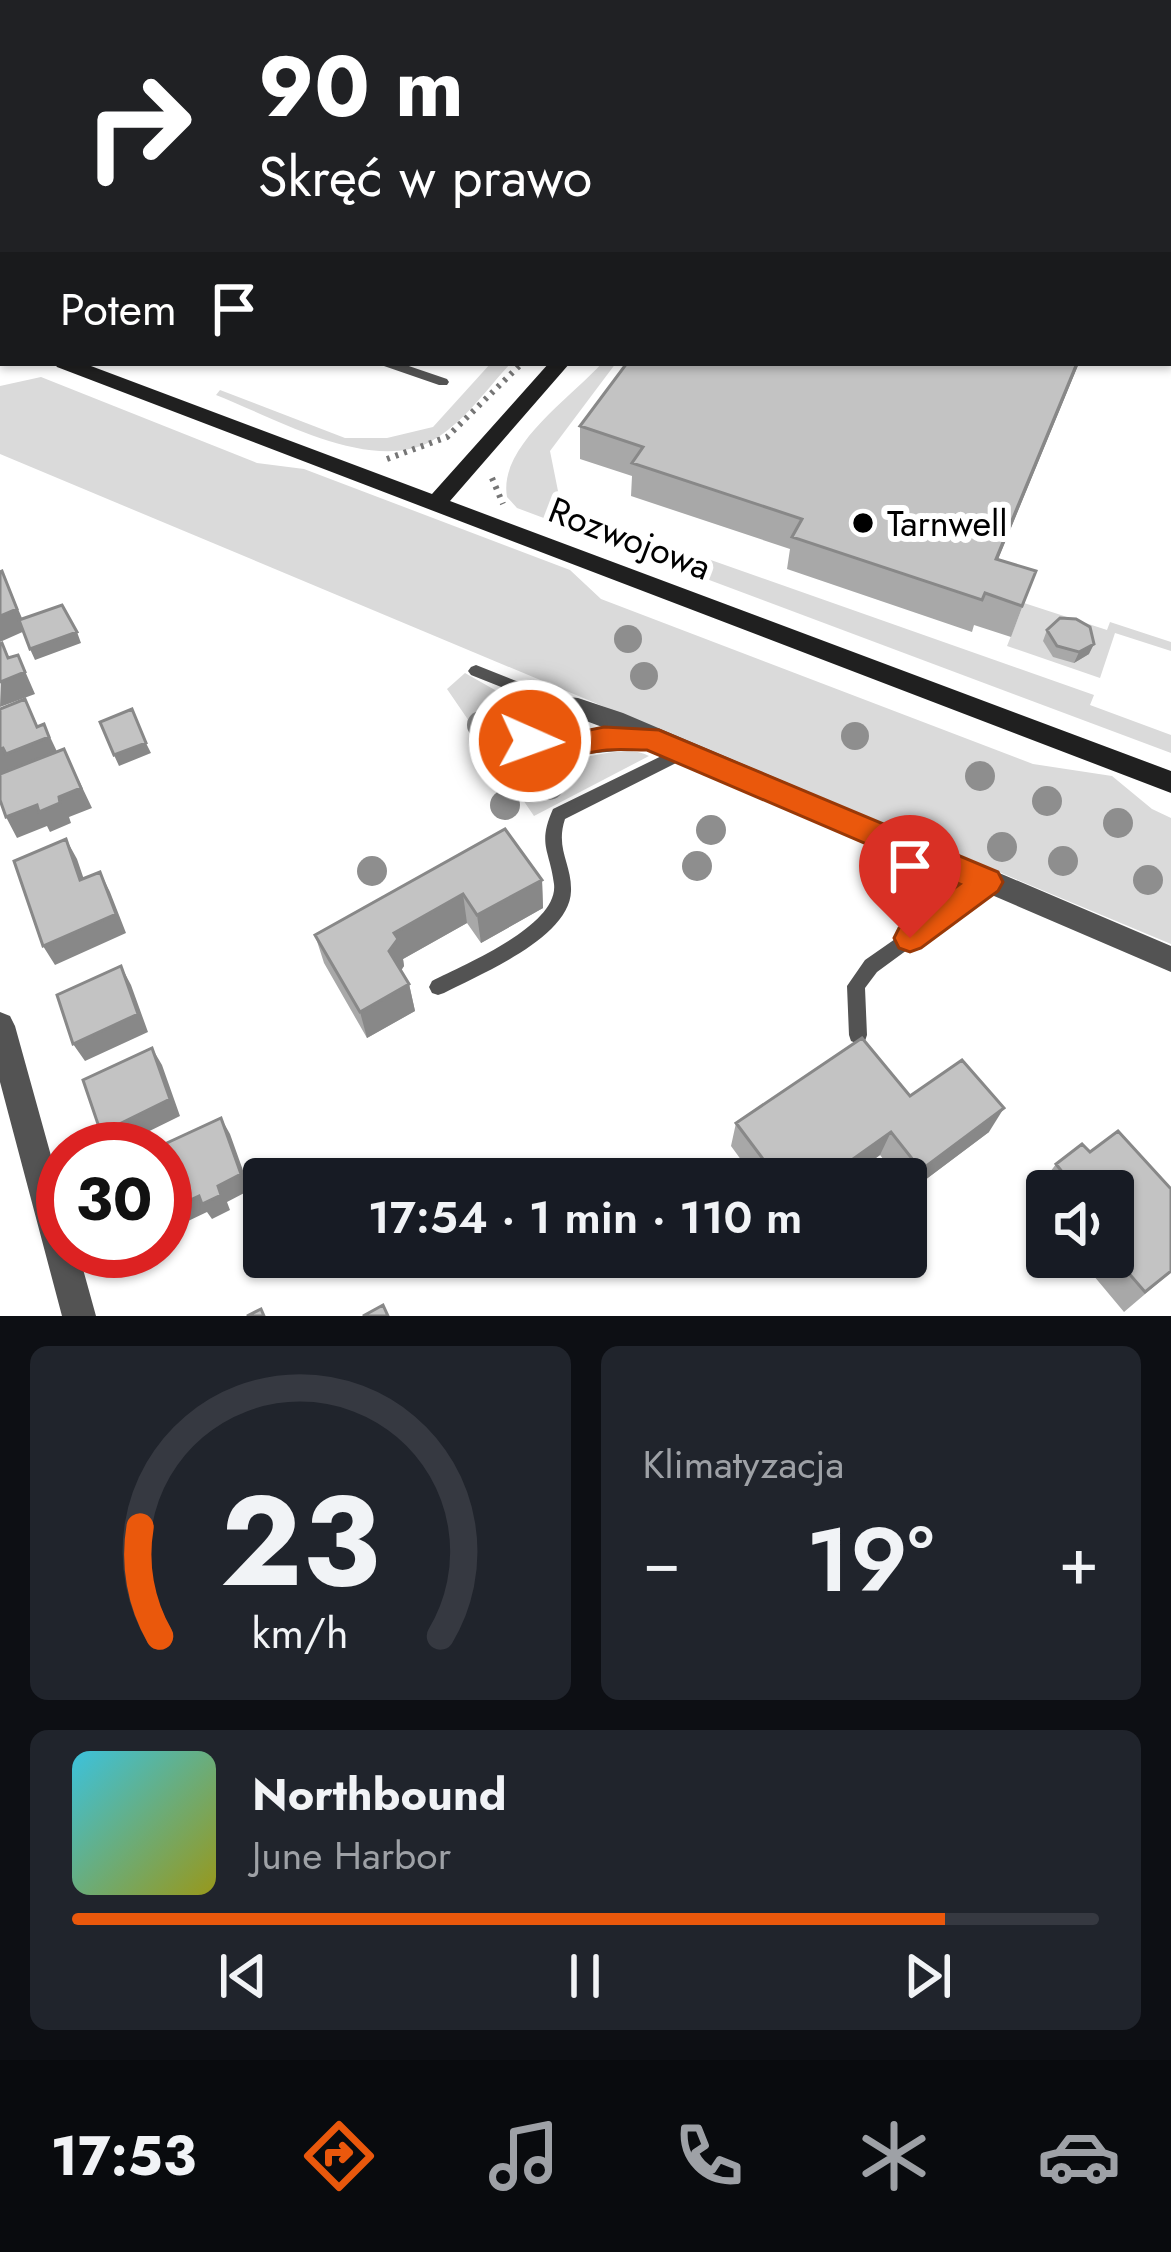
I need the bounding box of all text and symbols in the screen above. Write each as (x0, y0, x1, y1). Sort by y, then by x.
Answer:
text: 90 m (258, 26, 464, 148)
icon: right (60, 48, 216, 204)
text: Skręć w prawo (258, 138, 592, 216)
icon: arrive (201, 276, 267, 342)
text: Potem (60, 277, 177, 342)
street label: Rozwojowa (541, 483, 719, 593)
place label: Tarnwell (887, 497, 1008, 549)
marker: Tarnwell (850, 510, 876, 536)
position arrow (467, 678, 593, 804)
pin (859, 815, 961, 938)
icon: arrive (877, 833, 943, 899)
speed limit sign: 30 (36, 1122, 192, 1278)
map controls (1026, 1170, 1134, 1278)
button: sound (1026, 1170, 1134, 1278)
text: 17:54 · 1 min · 110 m (368, 1185, 802, 1250)
text: Klimatyzacja (643, 1436, 844, 1493)
text: 23 (221, 1451, 380, 1632)
text: 19° (806, 1495, 934, 1625)
text: − (643, 1513, 681, 1609)
text: + (1058, 1513, 1099, 1609)
text: km/h (252, 1602, 349, 1664)
text: Northbound (252, 1762, 507, 1827)
text: June Harbor (252, 1827, 451, 1884)
icon: previous (210, 1943, 276, 2009)
icon: pause (552, 1943, 618, 2009)
icon: next (895, 1943, 961, 2009)
icon: directions (297, 2114, 381, 2198)
icon: music (482, 2114, 566, 2198)
icon: phone (667, 2114, 751, 2198)
icon: climate (852, 2114, 936, 2198)
icon: car (1037, 2114, 1121, 2198)
text: 17:53 (50, 2117, 196, 2195)

